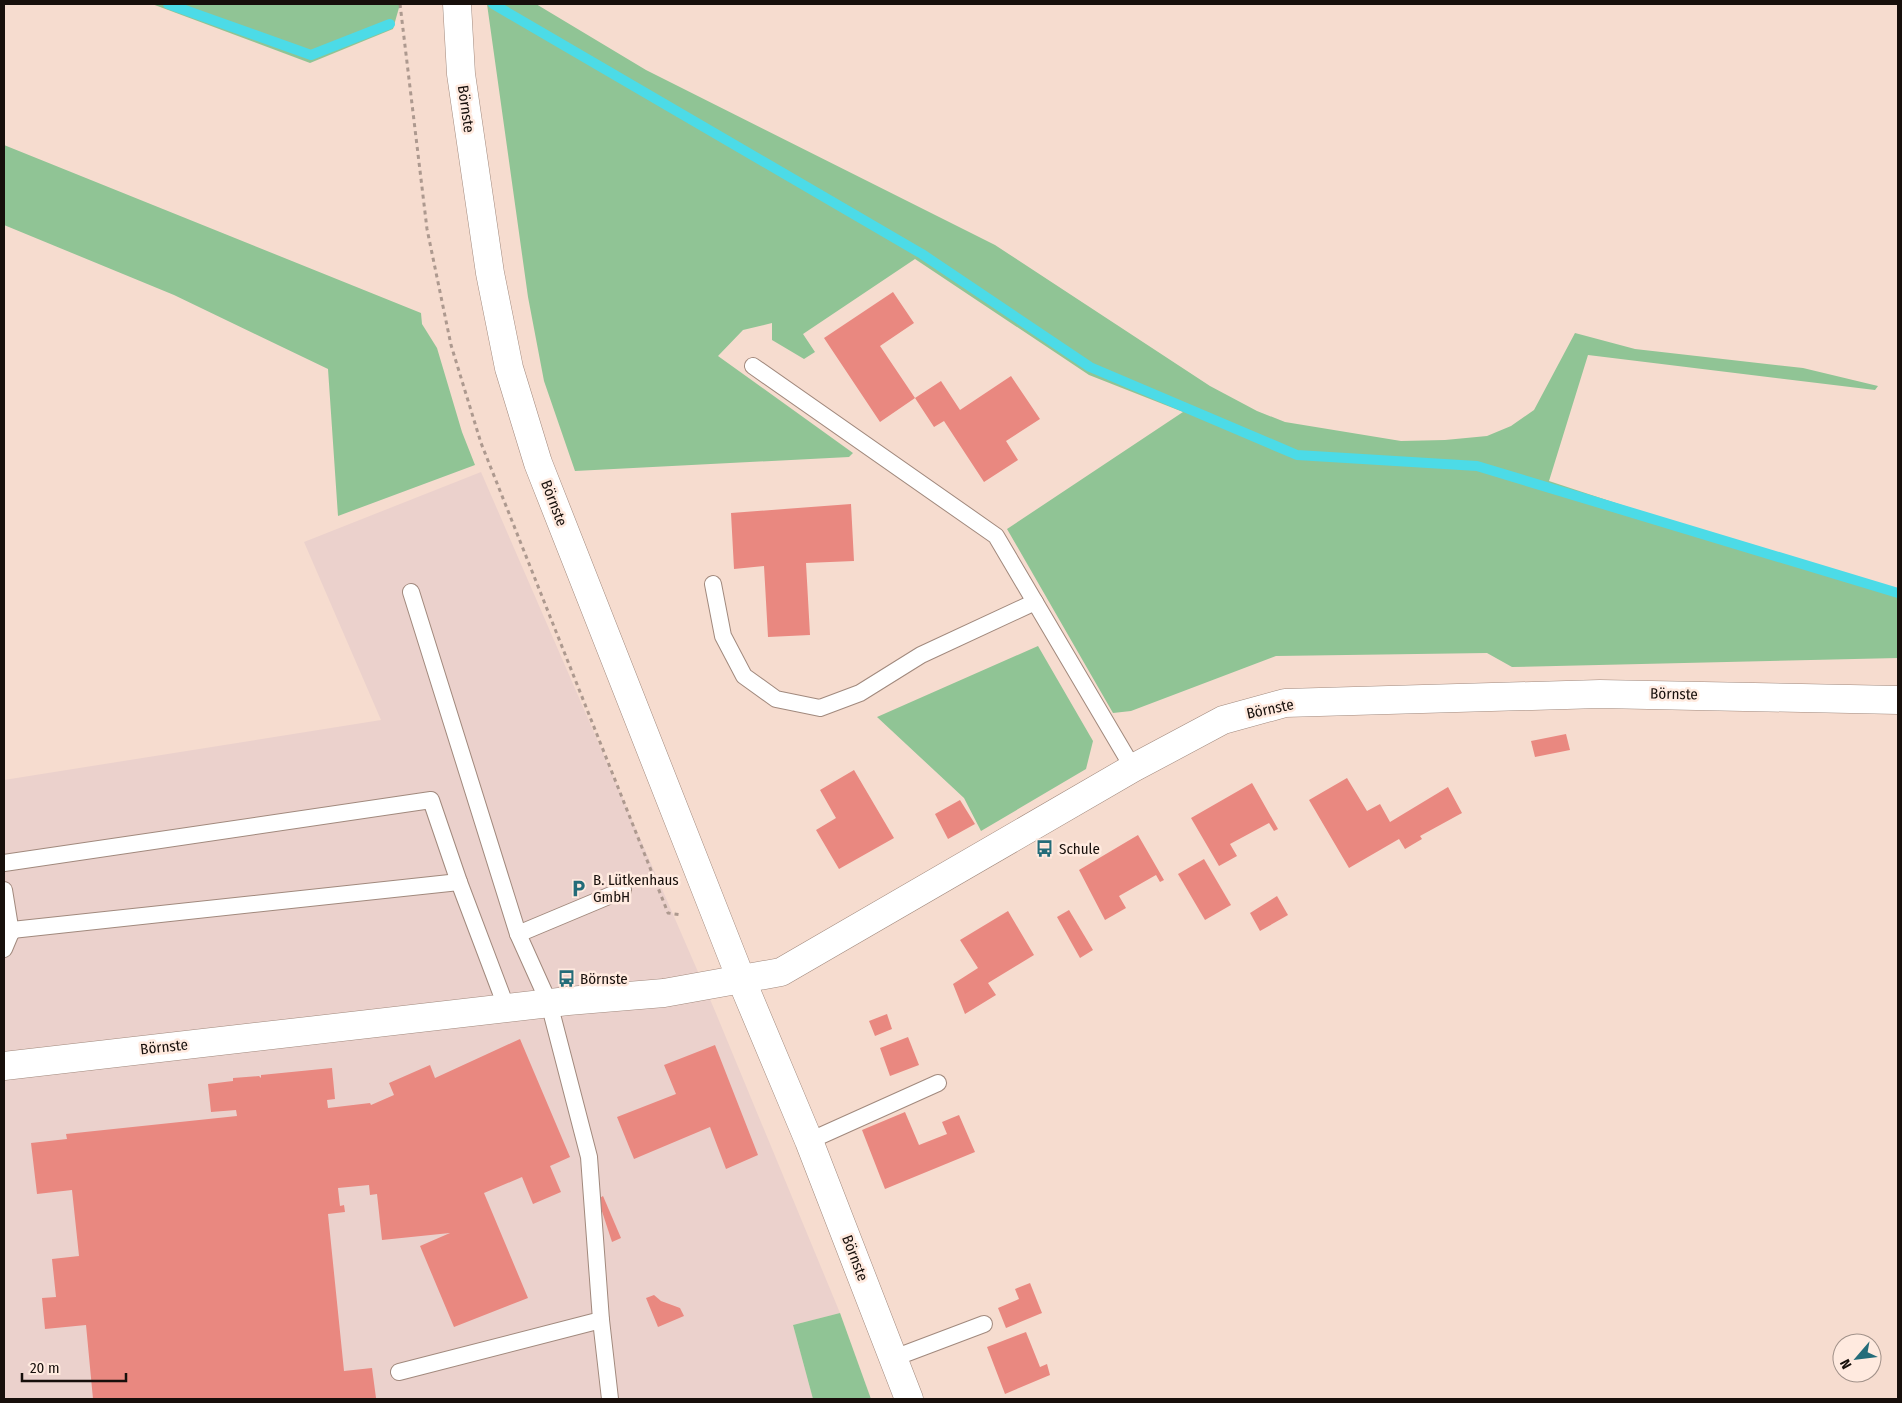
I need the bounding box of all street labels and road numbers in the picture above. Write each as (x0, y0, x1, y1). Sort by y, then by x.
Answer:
street label: Börnste (454, 84, 478, 134)
street label: Börnste (537, 477, 571, 529)
street label: Börnste (1650, 685, 1698, 703)
street label: Börnste (1245, 695, 1295, 723)
street label: Börnste (139, 1036, 189, 1058)
street label: Börnste (838, 1232, 872, 1284)

